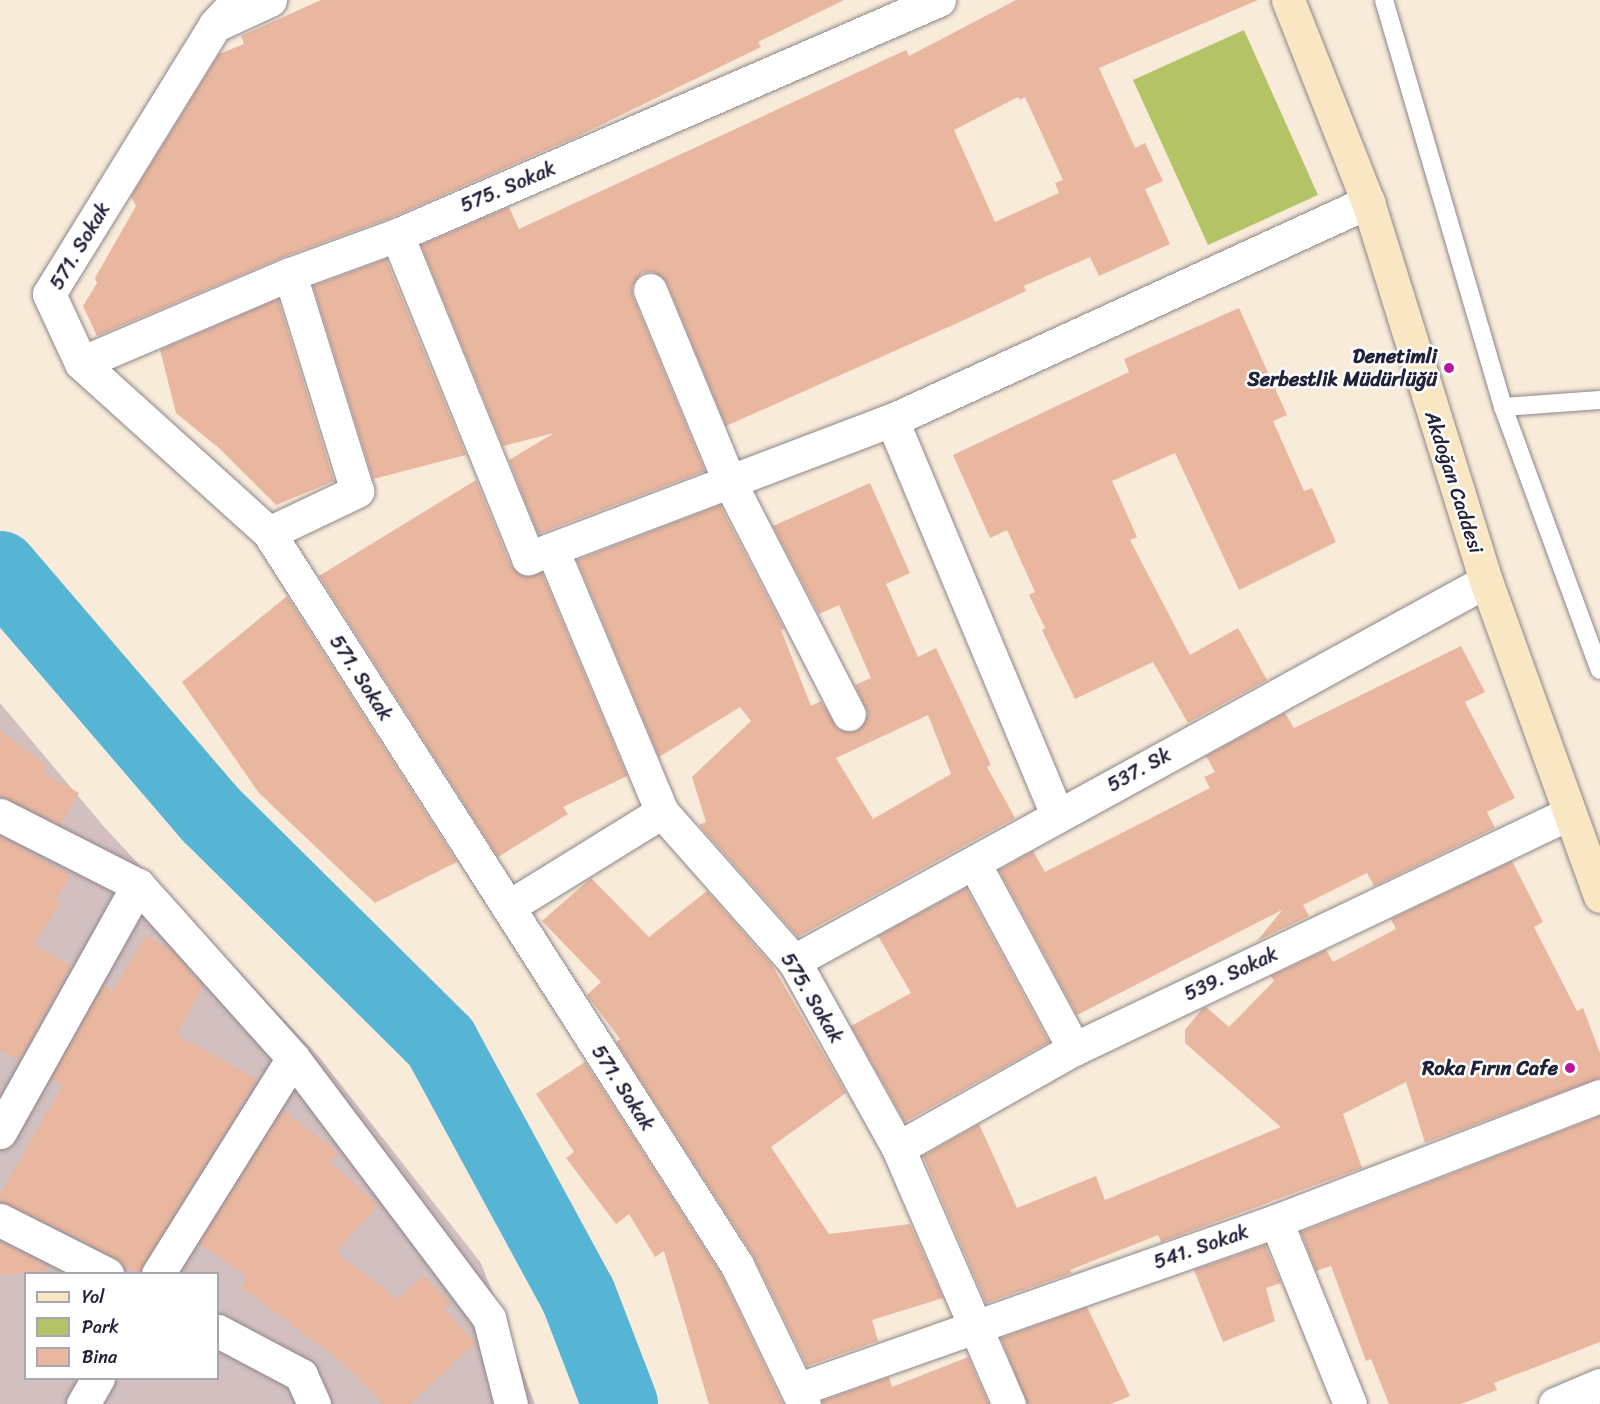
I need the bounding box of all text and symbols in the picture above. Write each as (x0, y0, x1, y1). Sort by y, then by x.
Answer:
street label: 575. Sokak (457, 156, 559, 218)
street label: 571. Sokak (45, 198, 115, 294)
place label: Denetimli Serbestlik Müdürlüğü (1247, 344, 1437, 391)
marker: Denetimli Serbestlik Müdürlüğü (1442, 361, 1456, 375)
street label: Akdoğan Caddesi (1420, 408, 1488, 556)
street label: 571. Sokak (324, 631, 398, 725)
street label: 537. Sk (1103, 743, 1175, 797)
street label: 539. Sokak (1180, 942, 1282, 1006)
street label: 575. Sokak (776, 948, 848, 1048)
street label: 571. Sokak (586, 1041, 660, 1135)
place label: Roka Fırın Cafe (1422, 1056, 1558, 1080)
marker: Roka Fırın Cafe (1563, 1061, 1577, 1075)
street label: 541. Sokak (1151, 1220, 1251, 1274)
legend (24, 1272, 219, 1380)
text: Yol (82, 1281, 104, 1313)
text: Park (82, 1311, 119, 1343)
text: Bina (82, 1341, 117, 1373)

